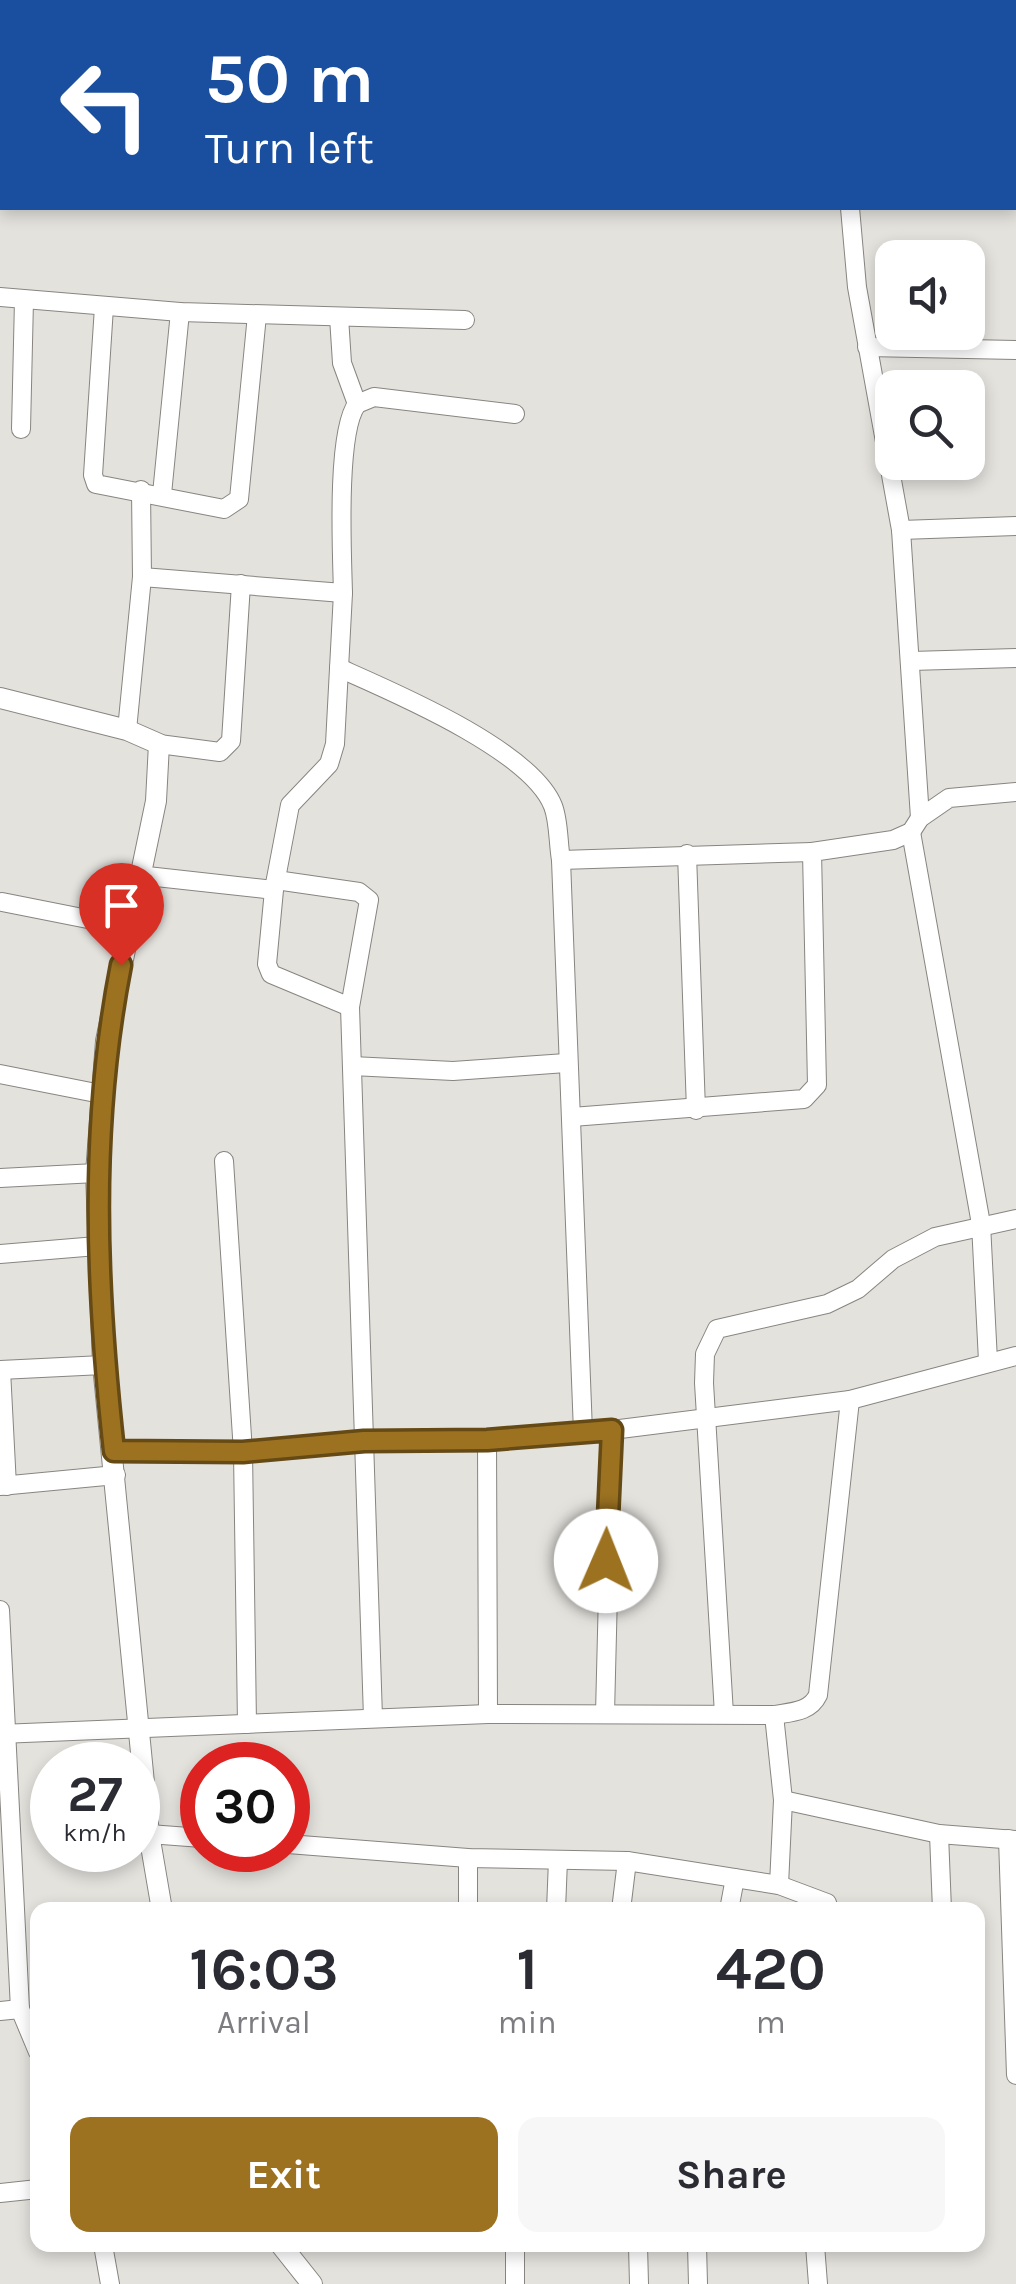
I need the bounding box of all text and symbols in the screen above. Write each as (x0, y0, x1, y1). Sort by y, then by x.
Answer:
text: 50 m (205, 38, 374, 120)
icon: left (40, 40, 170, 170)
text: Turn left (205, 122, 374, 174)
map controls (875, 240, 985, 480)
button: sound (875, 240, 985, 350)
button: search (875, 370, 985, 480)
pin (79, 863, 164, 966)
icon: arrive (94, 878, 149, 933)
position arrow (554, 1509, 658, 1613)
speed limit sign: 30 (180, 1742, 310, 1872)
text: 27 (67, 1765, 123, 1824)
text: km/h (63, 1818, 127, 1847)
text: 16:03 (189, 1934, 339, 2004)
text: 1 (516, 1934, 538, 2004)
text: 420 (716, 1934, 826, 2004)
text: Arrival (217, 2004, 311, 2041)
text: min (498, 2004, 557, 2041)
text: m (756, 2004, 786, 2041)
button: Exit (70, 2117, 498, 2232)
button: Share (518, 2117, 945, 2232)

